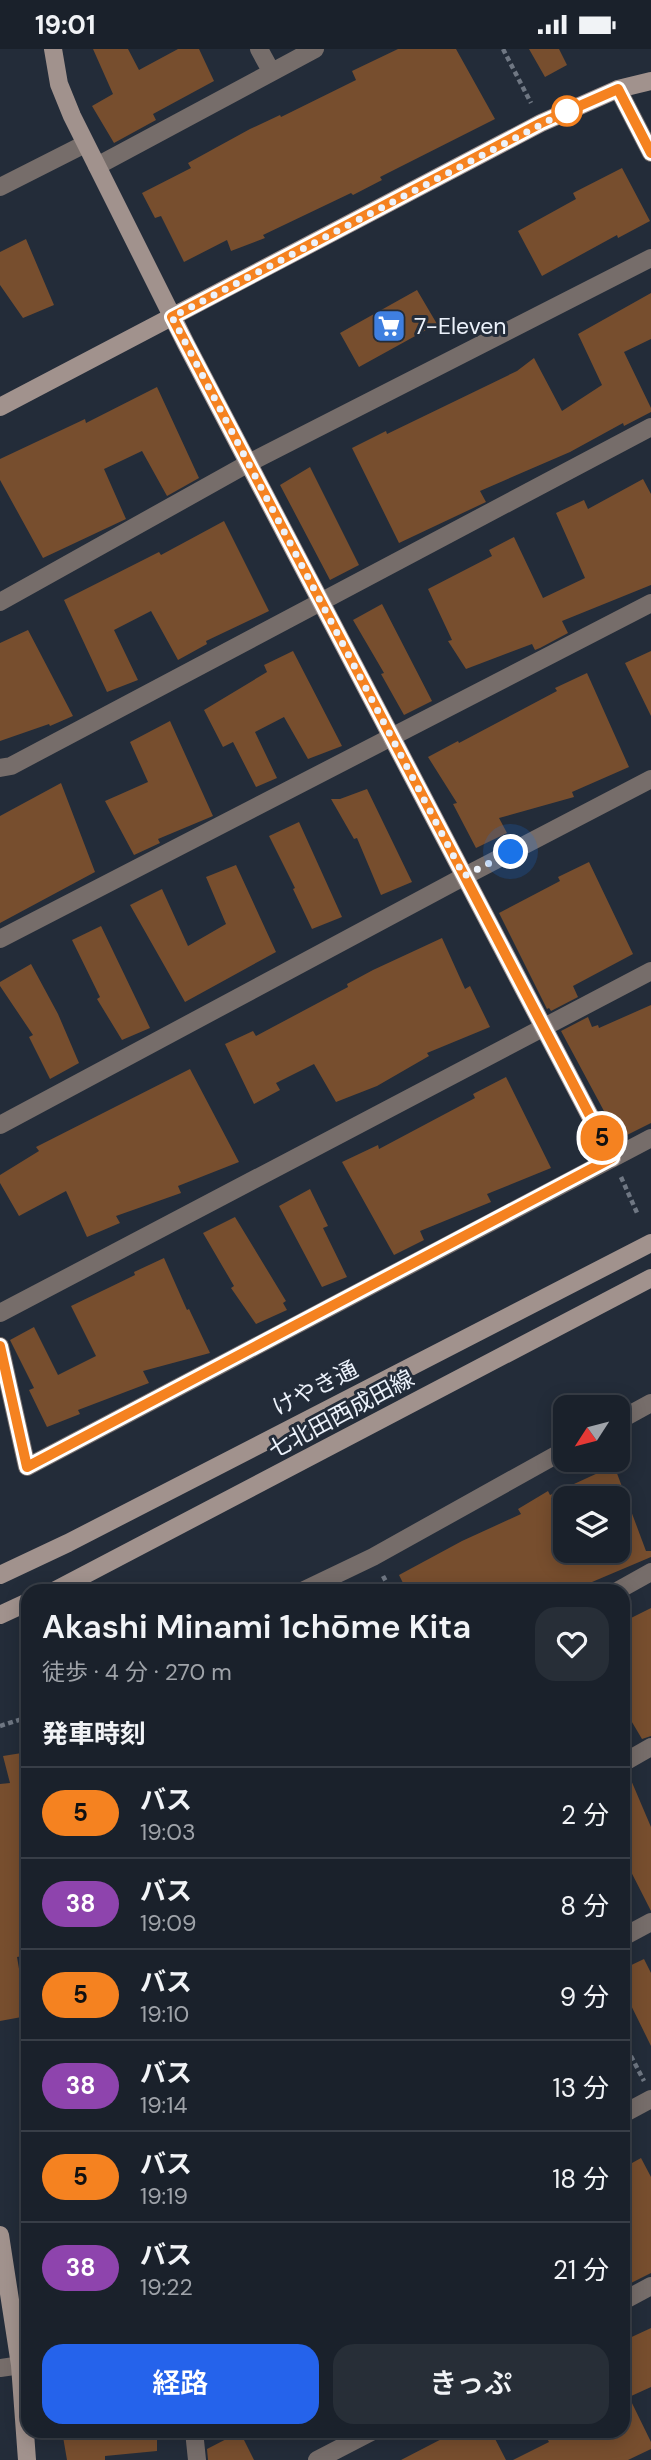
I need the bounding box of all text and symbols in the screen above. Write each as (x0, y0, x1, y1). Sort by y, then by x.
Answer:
text: 19:01 (35, 8, 95, 42)
unlabelled marker (552, 96, 582, 126)
supermarket icon: 7-Eleven (370, 307, 408, 345)
place label: 7-Eleven (414, 311, 506, 341)
your location (493, 834, 528, 869)
line badge: 5 (579, 1115, 625, 1161)
text: 5 (595, 1122, 609, 1153)
street label: けやき通 (267, 1354, 363, 1422)
street label: 七北田西成田線 (263, 1363, 419, 1465)
north arrow (553, 1395, 630, 1472)
map controls (553, 1395, 630, 1563)
button: layers (553, 1486, 630, 1563)
text: Akashi Minami 1chōme Kita (42, 1605, 471, 1648)
button: heart (535, 1607, 609, 1681)
text: 徒歩 · 4 分 · 270 m (42, 1657, 232, 1687)
text: 発車時刻 (42, 1717, 146, 1751)
text: バス (140, 1783, 192, 1817)
text: 5 (73, 1797, 88, 1828)
text: 2 分 (561, 1798, 609, 1832)
text: 19:03 (140, 1817, 196, 1847)
text: バス (140, 1874, 192, 1908)
text: 38 (66, 1888, 95, 1919)
text: 8 分 (560, 1889, 609, 1923)
text: 19:09 (140, 1908, 196, 1938)
text: バス (140, 1965, 192, 1999)
text: 5 (73, 1979, 88, 2010)
text: 9 分 (560, 1980, 609, 2014)
text: 19:10 (140, 1999, 189, 2029)
text: バス (140, 2056, 192, 2090)
text: 38 (66, 2070, 95, 2101)
text: 13 分 (553, 2071, 609, 2105)
text: 19:14 (140, 2090, 187, 2120)
text: バス (140, 2147, 192, 2181)
text: 5 (73, 2161, 88, 2192)
text: 18 分 (552, 2162, 609, 2196)
text: 19:19 (140, 2181, 188, 2211)
text: バス (140, 2238, 192, 2272)
text: 38 (66, 2252, 95, 2283)
text: 21 分 (553, 2253, 609, 2287)
text: 19:22 (140, 2272, 193, 2302)
button: 経路 (42, 2344, 319, 2424)
button: きっぷ (333, 2344, 609, 2424)

